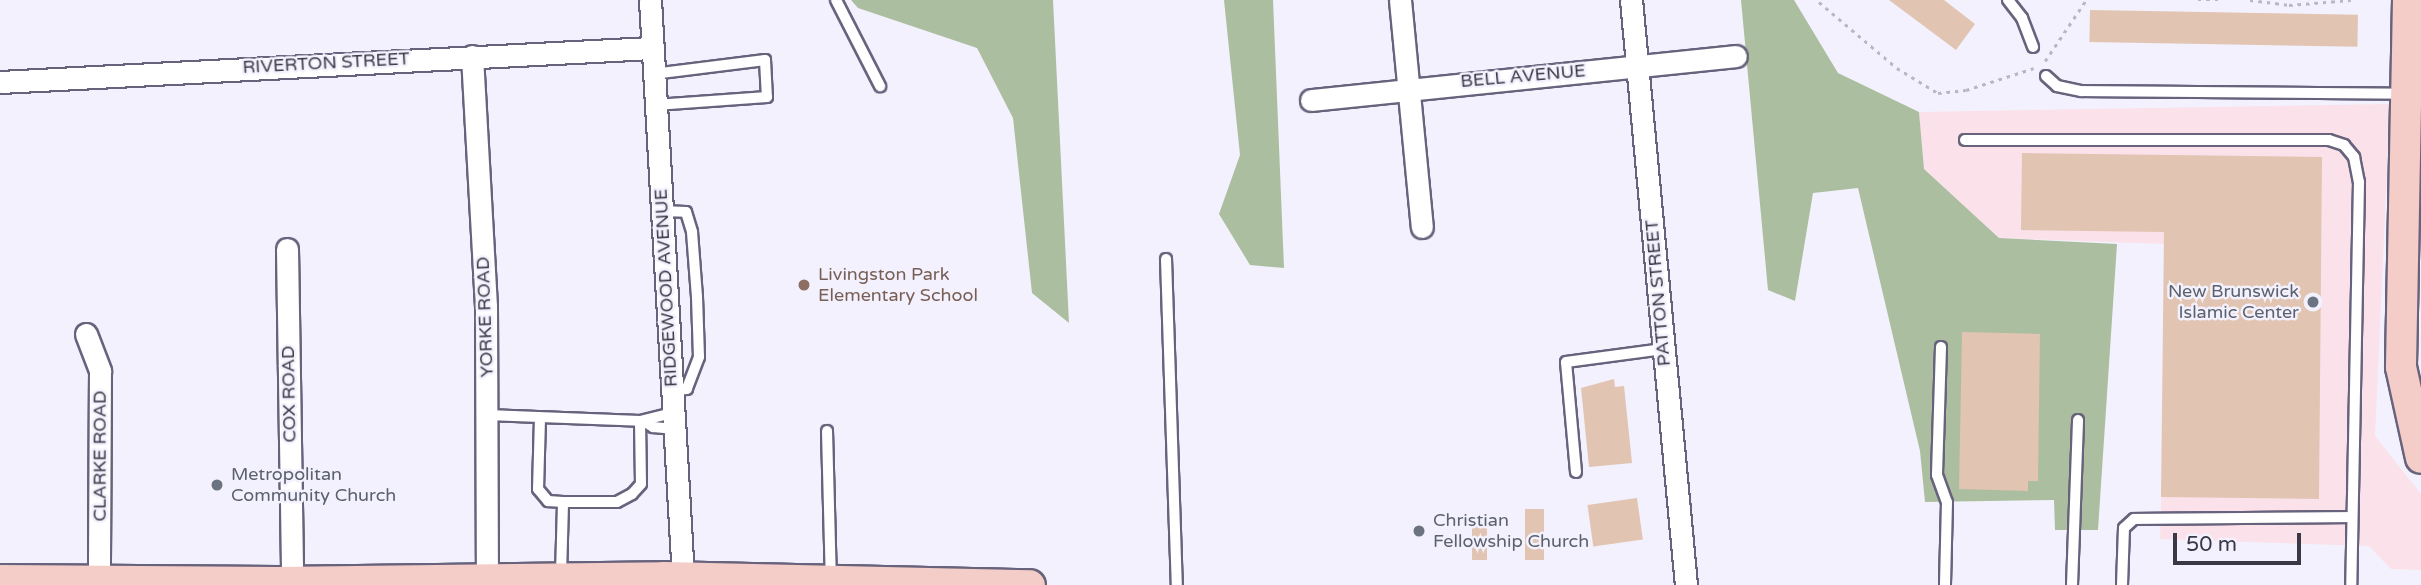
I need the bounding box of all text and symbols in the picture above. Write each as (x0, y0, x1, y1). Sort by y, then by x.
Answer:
street label: RIVERTON STREET (242, 48, 410, 78)
street label: BELL AVENUE (1460, 60, 1586, 92)
street label: RIDGEWOOD AVENUE (650, 188, 682, 388)
street label: PATTON STREET (1641, 219, 1675, 367)
street label: YORKE ROAD (472, 256, 498, 378)
place label: Livingston Park Elementary School (818, 264, 978, 306)
marker: Livingston Park Elementary School (796, 277, 812, 293)
place label: New Brunswick Islamic Center (2168, 281, 2299, 324)
marker: New Brunswick Islamic Center (2305, 294, 2321, 310)
street label: COX ROAD (277, 345, 301, 443)
street label: CLARKE ROAD (89, 390, 111, 522)
place label: Metropolitan Community Church (231, 464, 396, 506)
marker: Metropolitan Community Church (209, 477, 225, 493)
place label: Christian Fellowship Church (1433, 510, 1589, 552)
scale bar (2176, 518, 2304, 562)
marker: Christian Fellowship Church (1411, 523, 1427, 539)
text: 50 m (2186, 532, 2237, 557)

